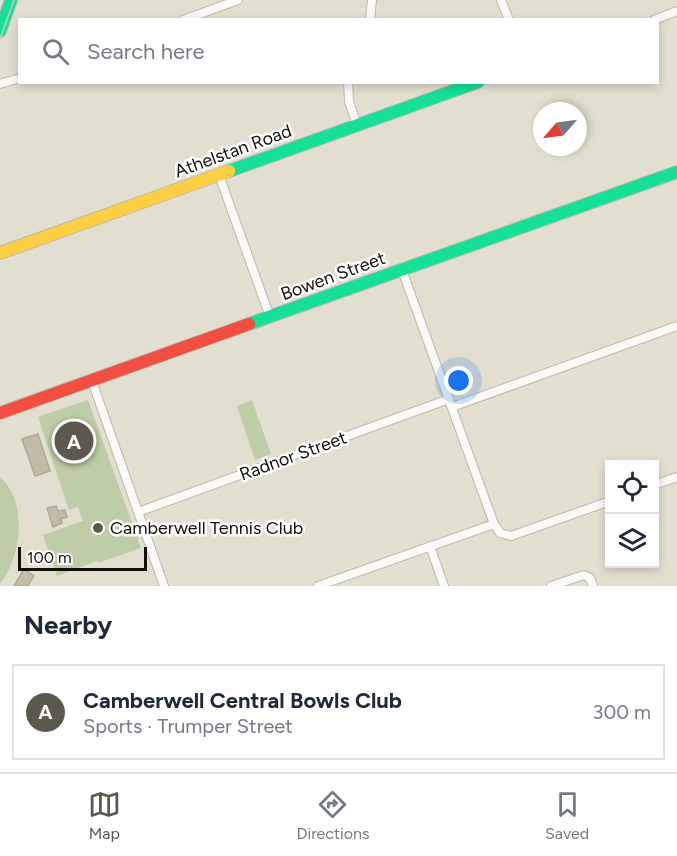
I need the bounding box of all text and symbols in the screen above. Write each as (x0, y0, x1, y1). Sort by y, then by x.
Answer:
search box (18, 18, 659, 84)
icon: search (39, 35, 72, 68)
text: Search here (87, 38, 205, 65)
north arrow (533, 102, 587, 156)
street label: Athelstan Road (171, 120, 295, 182)
street label: Bowen Street (278, 247, 389, 305)
your location (444, 366, 473, 395)
pin: A (54, 418, 94, 464)
street label: Radnor Street (236, 426, 350, 486)
map controls (605, 460, 659, 568)
button: locate (605, 460, 659, 514)
button: layers (605, 514, 659, 568)
place label: Camberwell Tennis Club (110, 517, 303, 539)
marker: Camberwell Tennis Club (91, 521, 105, 535)
scale bar (18, 544, 147, 572)
text: 100 m (27, 548, 72, 567)
text: Nearby (24, 609, 112, 641)
text: Camberwell Central Bowls Club (83, 687, 402, 714)
text: A (38, 700, 53, 724)
text: 300 m (593, 700, 651, 724)
text: Sports · Trumper Street (83, 714, 293, 738)
tab: Map (88, 788, 121, 843)
tab: Directions (296, 788, 369, 843)
tab: Saved (545, 788, 589, 843)

